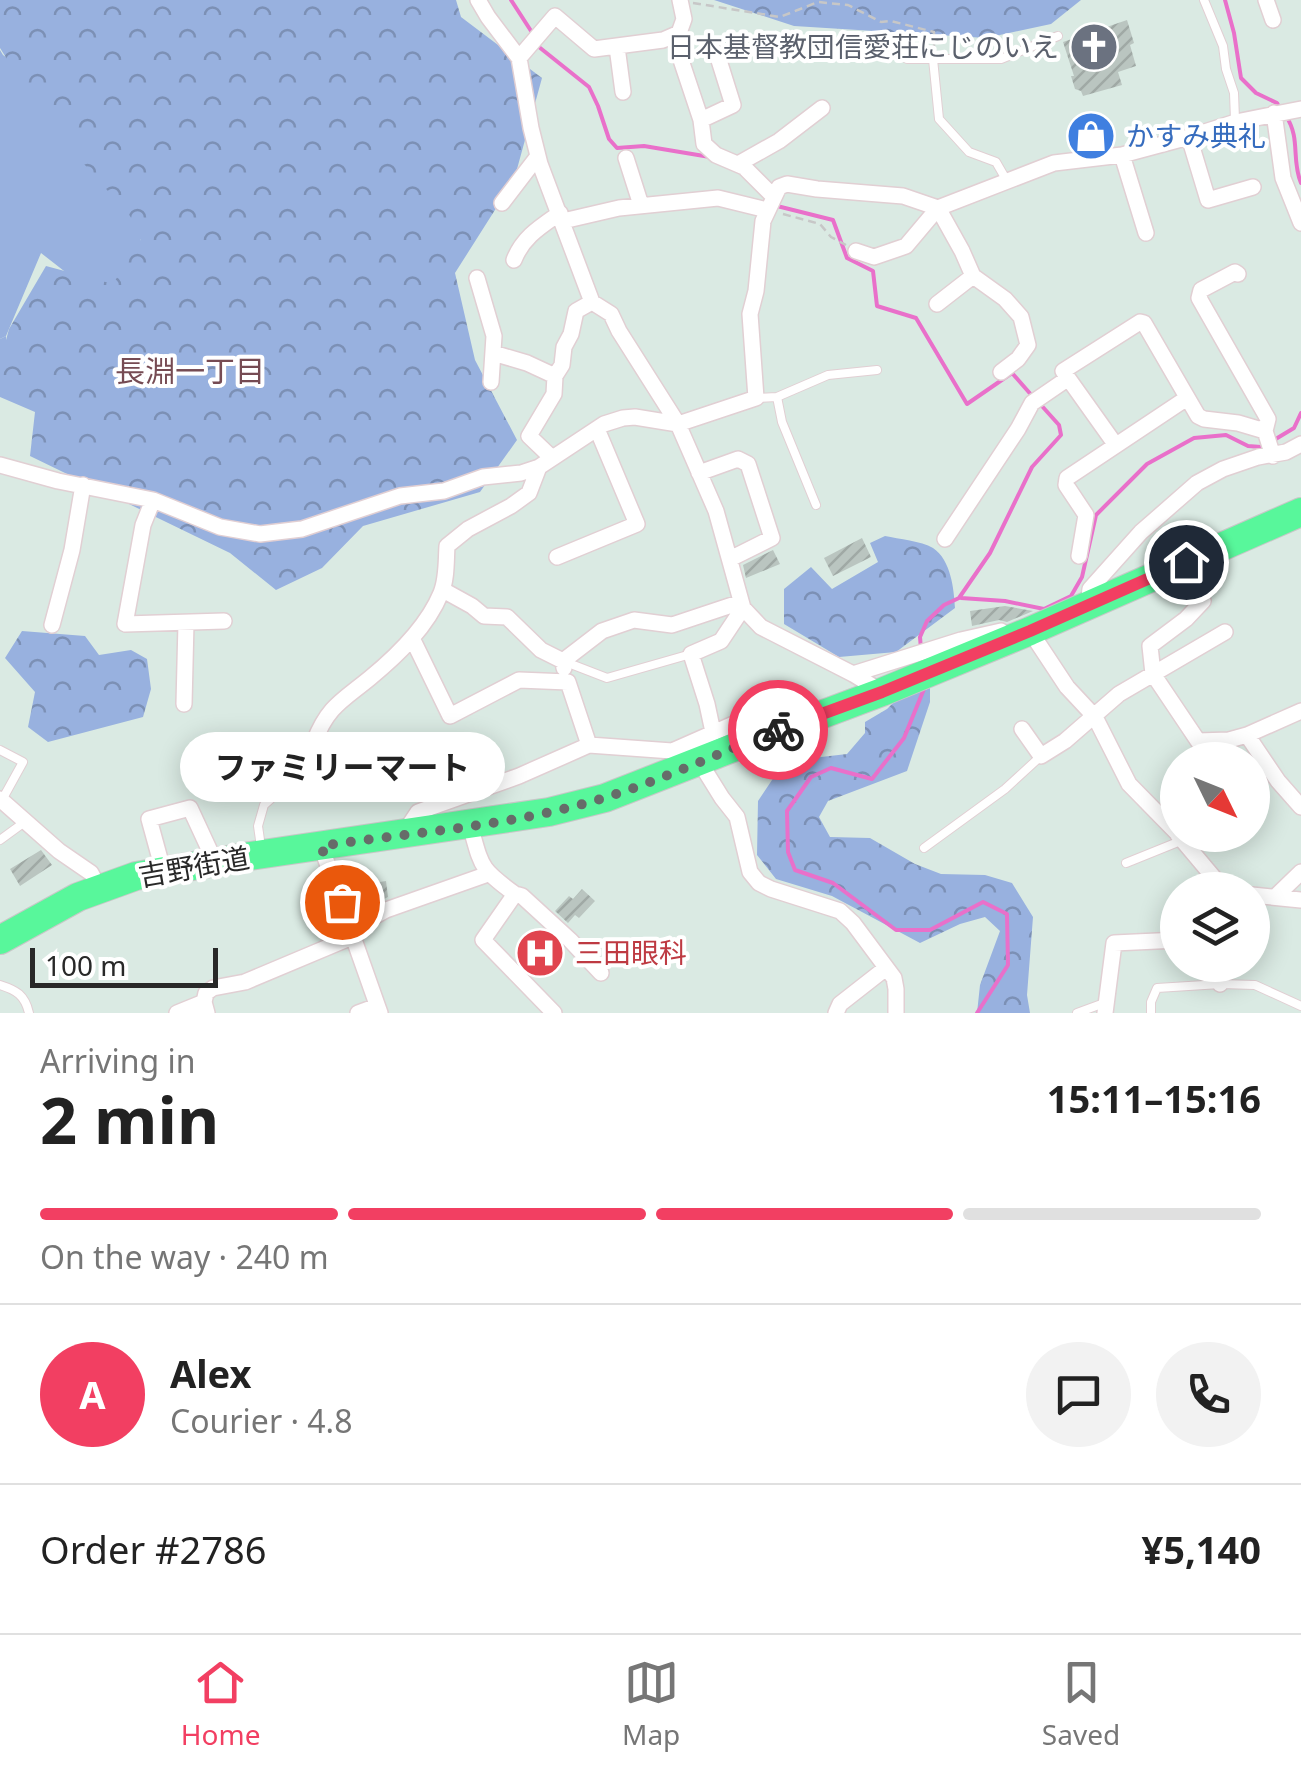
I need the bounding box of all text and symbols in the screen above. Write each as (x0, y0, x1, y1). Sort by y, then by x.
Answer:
church icon: 日本基督教団信愛荘にじのいえ (1068, 21, 1120, 73)
place label: 日本基督教団信愛荘にじのいえ (667, 27, 1059, 65)
shop icon: かすみ典礼 (1065, 110, 1117, 162)
place label: かすみ典礼 (1126, 116, 1266, 154)
district label: 長淵一丁目 (115, 350, 265, 391)
pin (1144, 520, 1229, 605)
icon: home (1159, 535, 1214, 590)
courier (728, 680, 828, 780)
icon: bike (751, 703, 806, 758)
callout: ファミリーマート (180, 732, 504, 802)
north arrow (1160, 742, 1270, 852)
map controls (1160, 742, 1270, 982)
text: ファミリーマート (214, 745, 471, 788)
street label: 吉野街道 (135, 838, 252, 894)
pin (300, 860, 385, 945)
button: layers (1160, 872, 1270, 982)
icon: bag (315, 875, 370, 930)
hospital icon: 三田眼科 (514, 927, 566, 979)
place label: 三田眼科 (575, 933, 687, 971)
scale bar (30, 943, 218, 988)
text: 100 m (45, 946, 127, 984)
text: Arriving in (40, 1039, 195, 1082)
text: 15:11–15:16 (1047, 1072, 1261, 1124)
text: 2 min (40, 1075, 219, 1163)
text: On the way · 240 m (40, 1235, 329, 1278)
button: chat (1026, 1342, 1131, 1447)
button: phone (1156, 1342, 1261, 1447)
text: Alex (170, 1347, 252, 1399)
text: A (79, 1368, 106, 1420)
text: Courier · 4.8 (170, 1399, 353, 1442)
text: Order #2786 (40, 1523, 266, 1575)
text: ¥5,140 (1141, 1523, 1261, 1575)
tab: Home (181, 1655, 260, 1753)
tab: Map (622, 1655, 680, 1753)
tab: Saved (1042, 1655, 1120, 1753)

